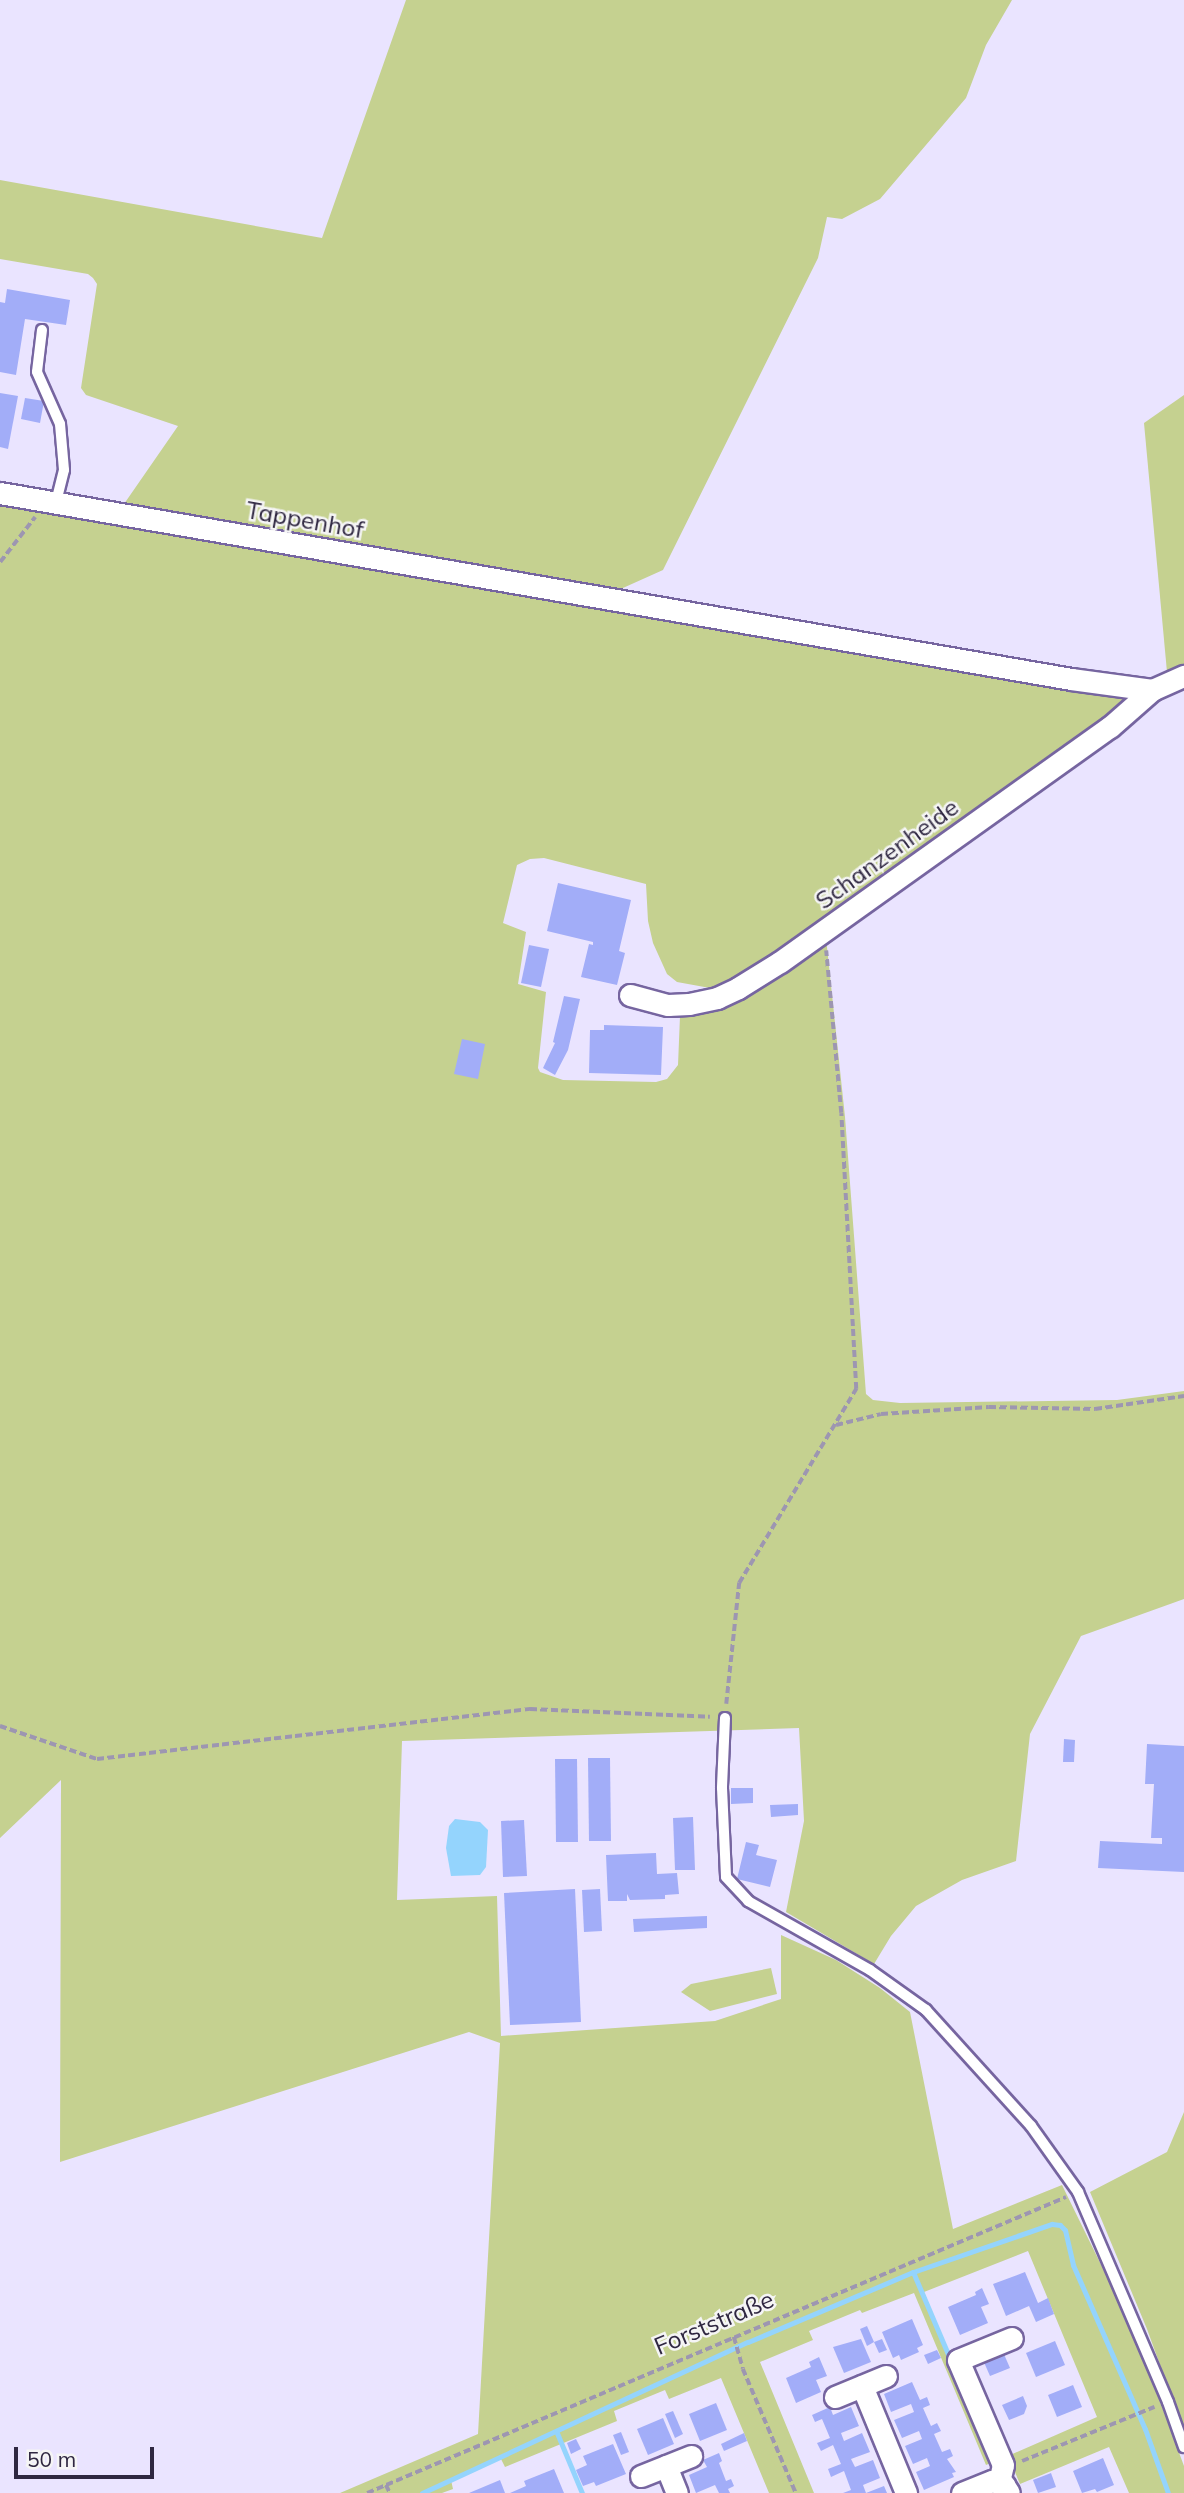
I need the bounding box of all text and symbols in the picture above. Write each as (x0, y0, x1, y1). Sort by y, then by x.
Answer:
street label: Tappenhof (244, 496, 366, 544)
street label: Schanzenheide (810, 793, 964, 915)
street label: Forststraße (650, 2285, 778, 2361)
scale bar (18, 2434, 158, 2478)
text: 50 m (27, 2446, 76, 2472)

